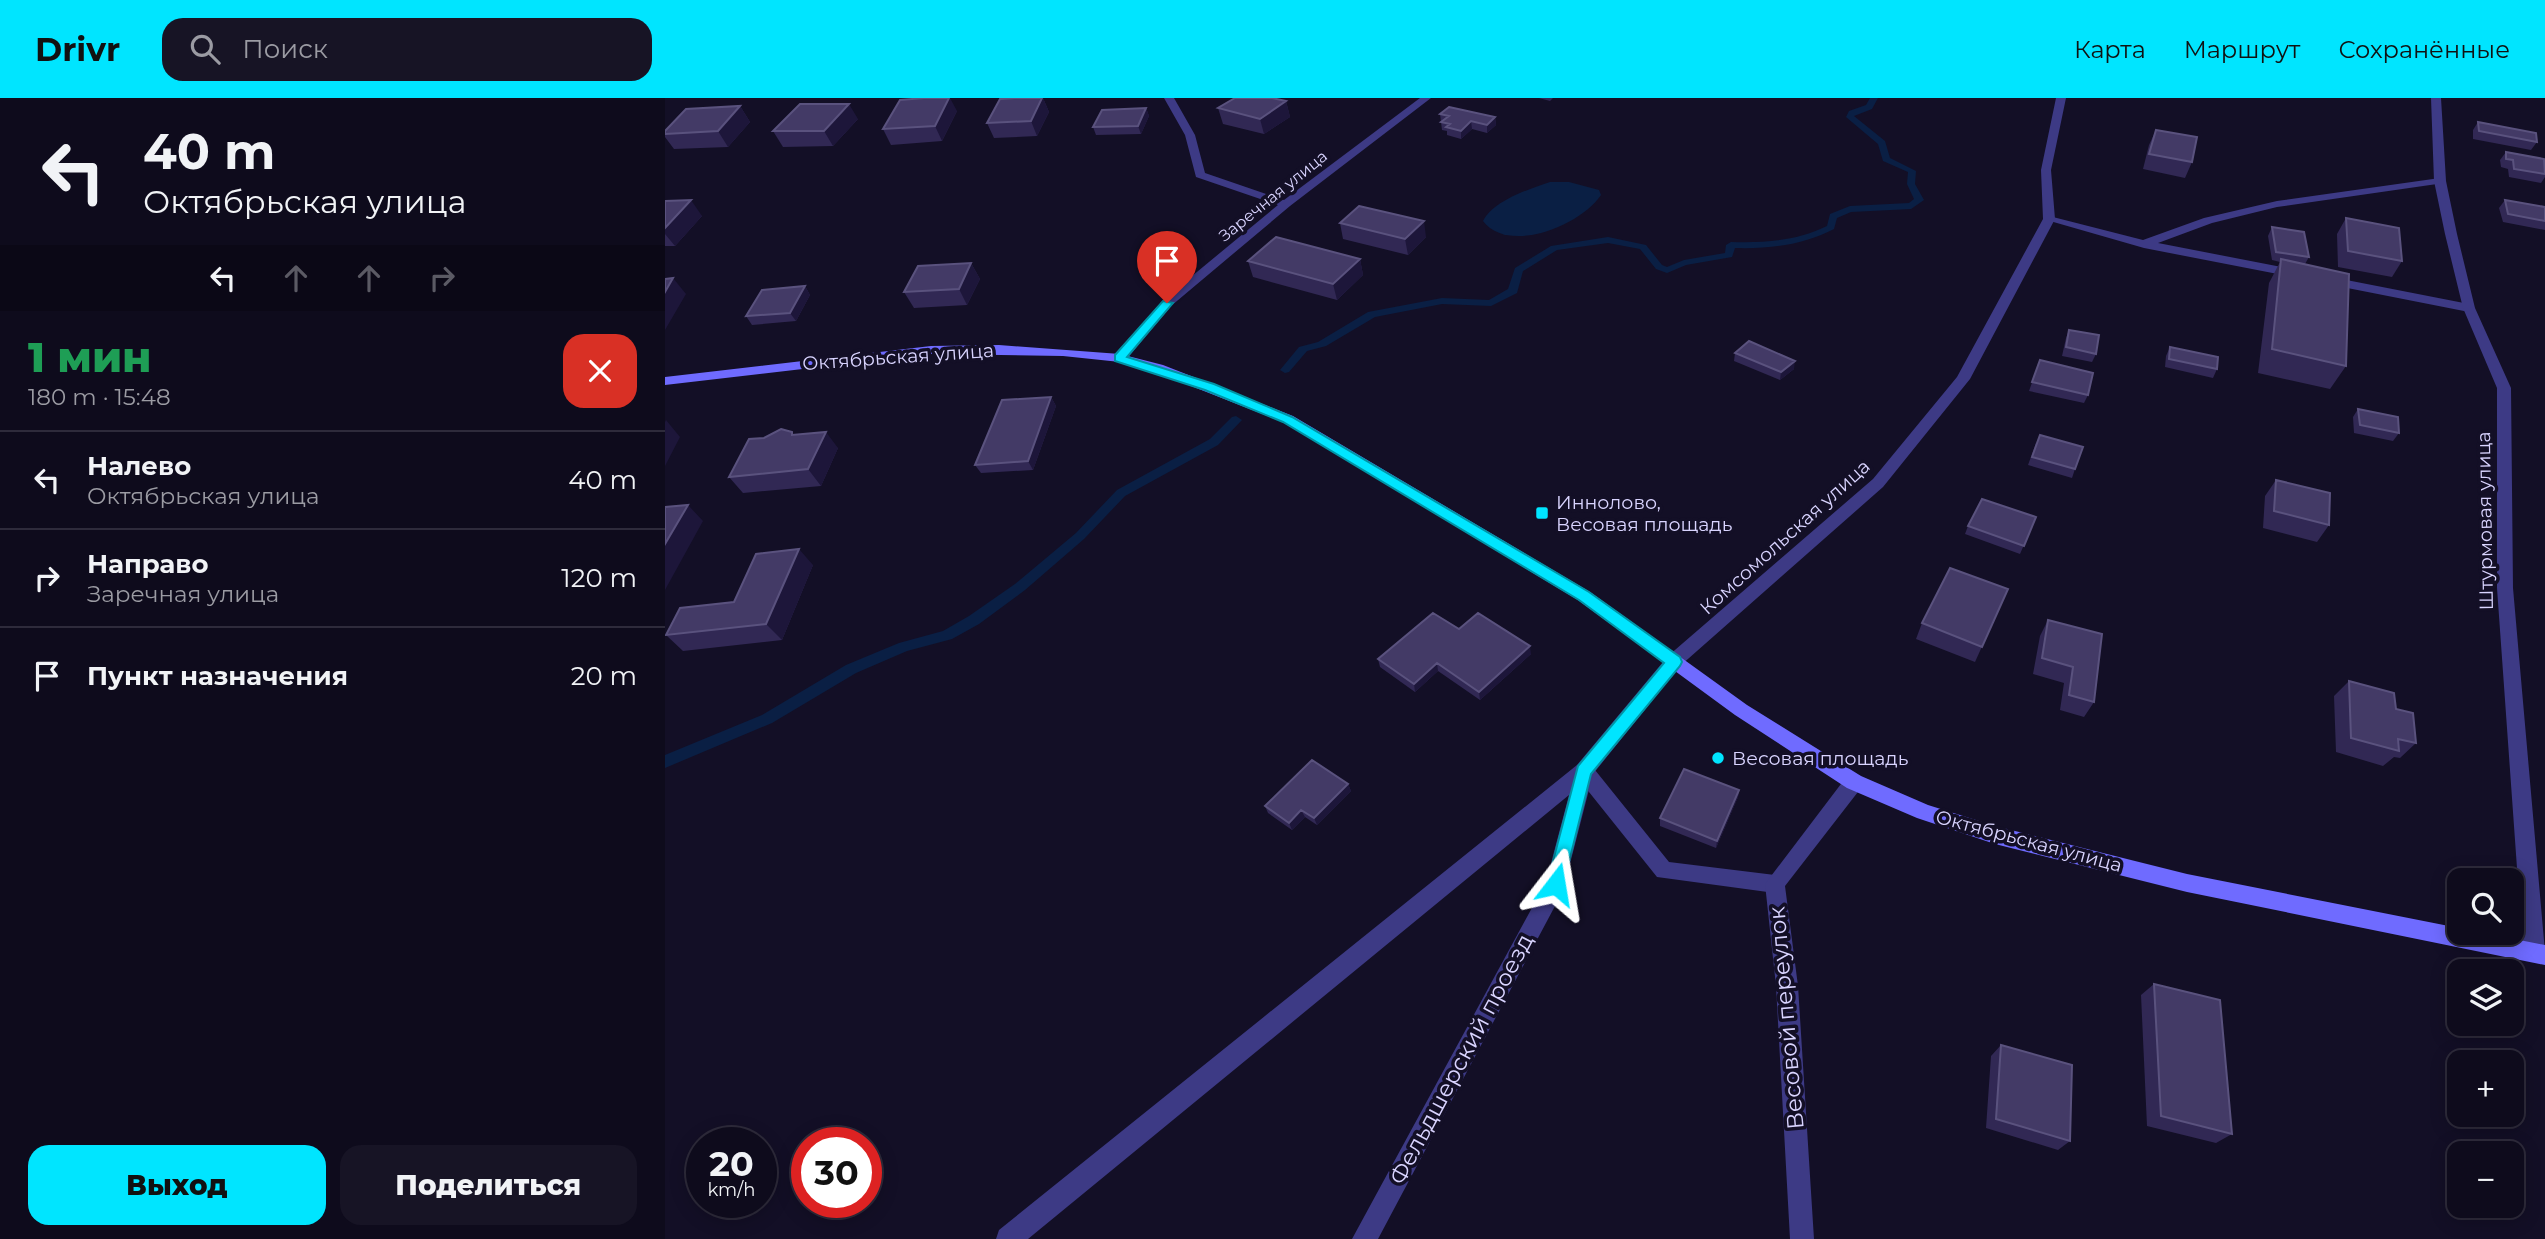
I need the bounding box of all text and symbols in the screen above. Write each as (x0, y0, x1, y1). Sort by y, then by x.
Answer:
search box (162, 18, 652, 81)
text: Drivr (35, 29, 120, 69)
icon: search (186, 30, 224, 68)
text: Поиск (242, 33, 328, 65)
text: Карта (2074, 35, 2146, 64)
text: Маршрут (2184, 35, 2300, 64)
text: Сохранённые (2338, 35, 2510, 64)
text: 40 m (143, 122, 275, 181)
icon: left (28, 126, 119, 217)
street label: Заречная улица (1215, 147, 1331, 245)
text: Октябрьская улица (143, 182, 466, 221)
pin (1137, 231, 1197, 303)
icon: arrive (1148, 242, 1186, 280)
icon: left (204, 259, 242, 297)
icon: ahead (277, 259, 315, 297)
icon: ahead (350, 259, 388, 297)
icon: right (423, 259, 461, 297)
text: 1 мин (28, 331, 152, 383)
button: close (563, 334, 637, 408)
street label: Октябрьская улица (801, 339, 995, 375)
text: 180 m · 15:48 (28, 383, 171, 411)
street label: Штурмовая улица (2472, 431, 2498, 611)
text: Налево (87, 450, 191, 482)
street label: Комсомольская улица (1695, 455, 1875, 619)
icon: left (28, 461, 66, 499)
text: 40 m (568, 464, 637, 496)
text: Октябрьская улица (87, 482, 319, 510)
place label: Иннолово, Весовая площадь (1556, 491, 1733, 536)
marker: Иннолово, Весовая площадь (1534, 505, 1550, 521)
text: Направо (87, 548, 208, 580)
icon: right (28, 559, 66, 597)
text: 120 m (561, 562, 637, 594)
text: Заречная улица (87, 580, 279, 608)
icon: arrive (28, 657, 66, 695)
text: Пункт назначения (87, 660, 348, 692)
text: 20 m (571, 660, 637, 692)
place label: Весовая площадь (1732, 747, 1909, 770)
marker: Весовая площадь (1710, 750, 1726, 766)
street label: Октябрьская улица (1933, 805, 2125, 877)
position arrow (1519, 847, 1593, 921)
map controls (2447, 868, 2524, 1218)
button: search (2447, 868, 2524, 945)
street label: Весовой переулок (1762, 905, 1810, 1131)
street label: Фельдшерский проезд (1383, 929, 1539, 1189)
button: layers (2447, 959, 2524, 1036)
button: + (2447, 1050, 2524, 1127)
speed limit sign: 30 (791, 1127, 882, 1218)
button: − (2447, 1141, 2524, 1218)
text: 20 (709, 1142, 754, 1185)
button: Выход (28, 1145, 326, 1225)
button: Поделиться (340, 1145, 637, 1225)
text: km/h (707, 1179, 756, 1201)

